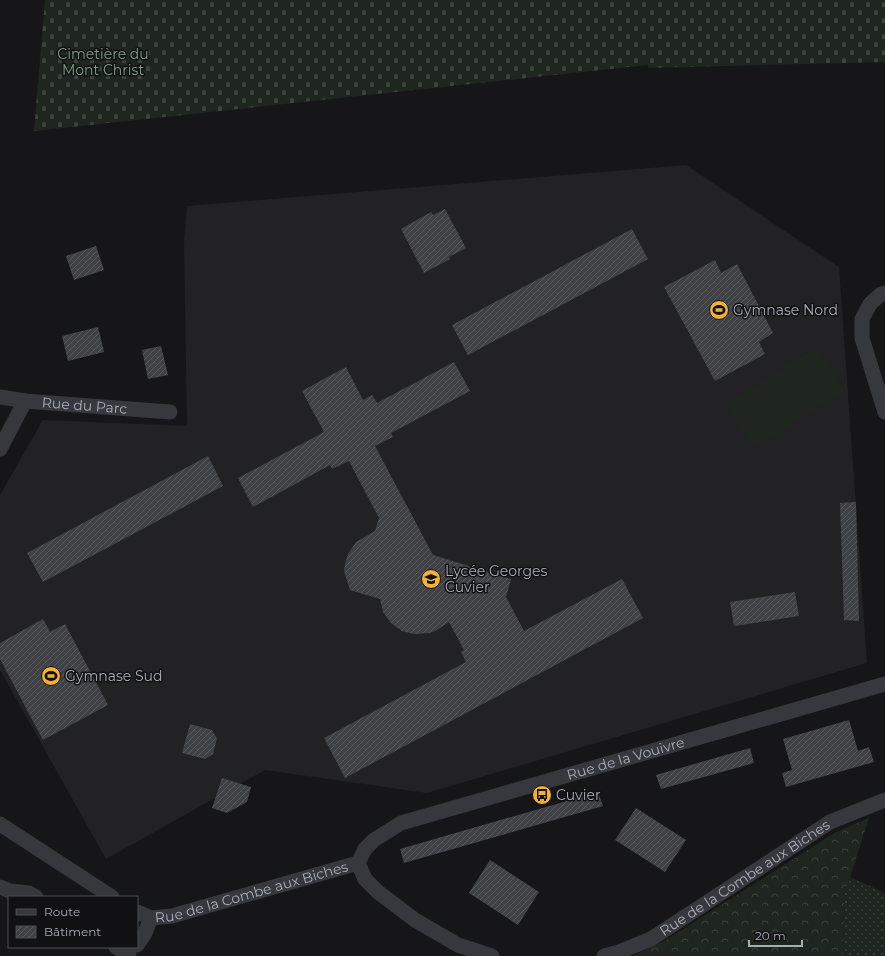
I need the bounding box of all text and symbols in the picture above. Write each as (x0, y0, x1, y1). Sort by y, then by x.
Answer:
park label: Cimetière du Mont Christ (57, 45, 149, 79)
sports icon: Gymnase Nord (708, 299, 730, 321)
place label: Gymnase Nord (733, 301, 838, 319)
street label: Rue du Parc (41, 393, 128, 418)
place label: Lycée Georges Cuvier (445, 562, 547, 596)
school or university icon: Lycée Georges Cuvier (420, 568, 442, 590)
sports icon: Gymnase Sud (40, 665, 62, 687)
place label: Gymnase Sud (65, 667, 162, 685)
street label: Rue de la Vouivre (565, 733, 687, 784)
bus stop icon: Cuvier (531, 784, 553, 806)
place label: Cuvier (556, 786, 601, 804)
street label: Rue de la Combe aux Biches (656, 816, 833, 940)
street label: Rue de la Combe aux Biches (154, 857, 350, 927)
legend (8, 896, 138, 948)
text: Route (44, 904, 80, 919)
scale bar (749, 922, 802, 948)
text: Bâtiment (44, 924, 101, 939)
text: 20 m (755, 928, 786, 943)

